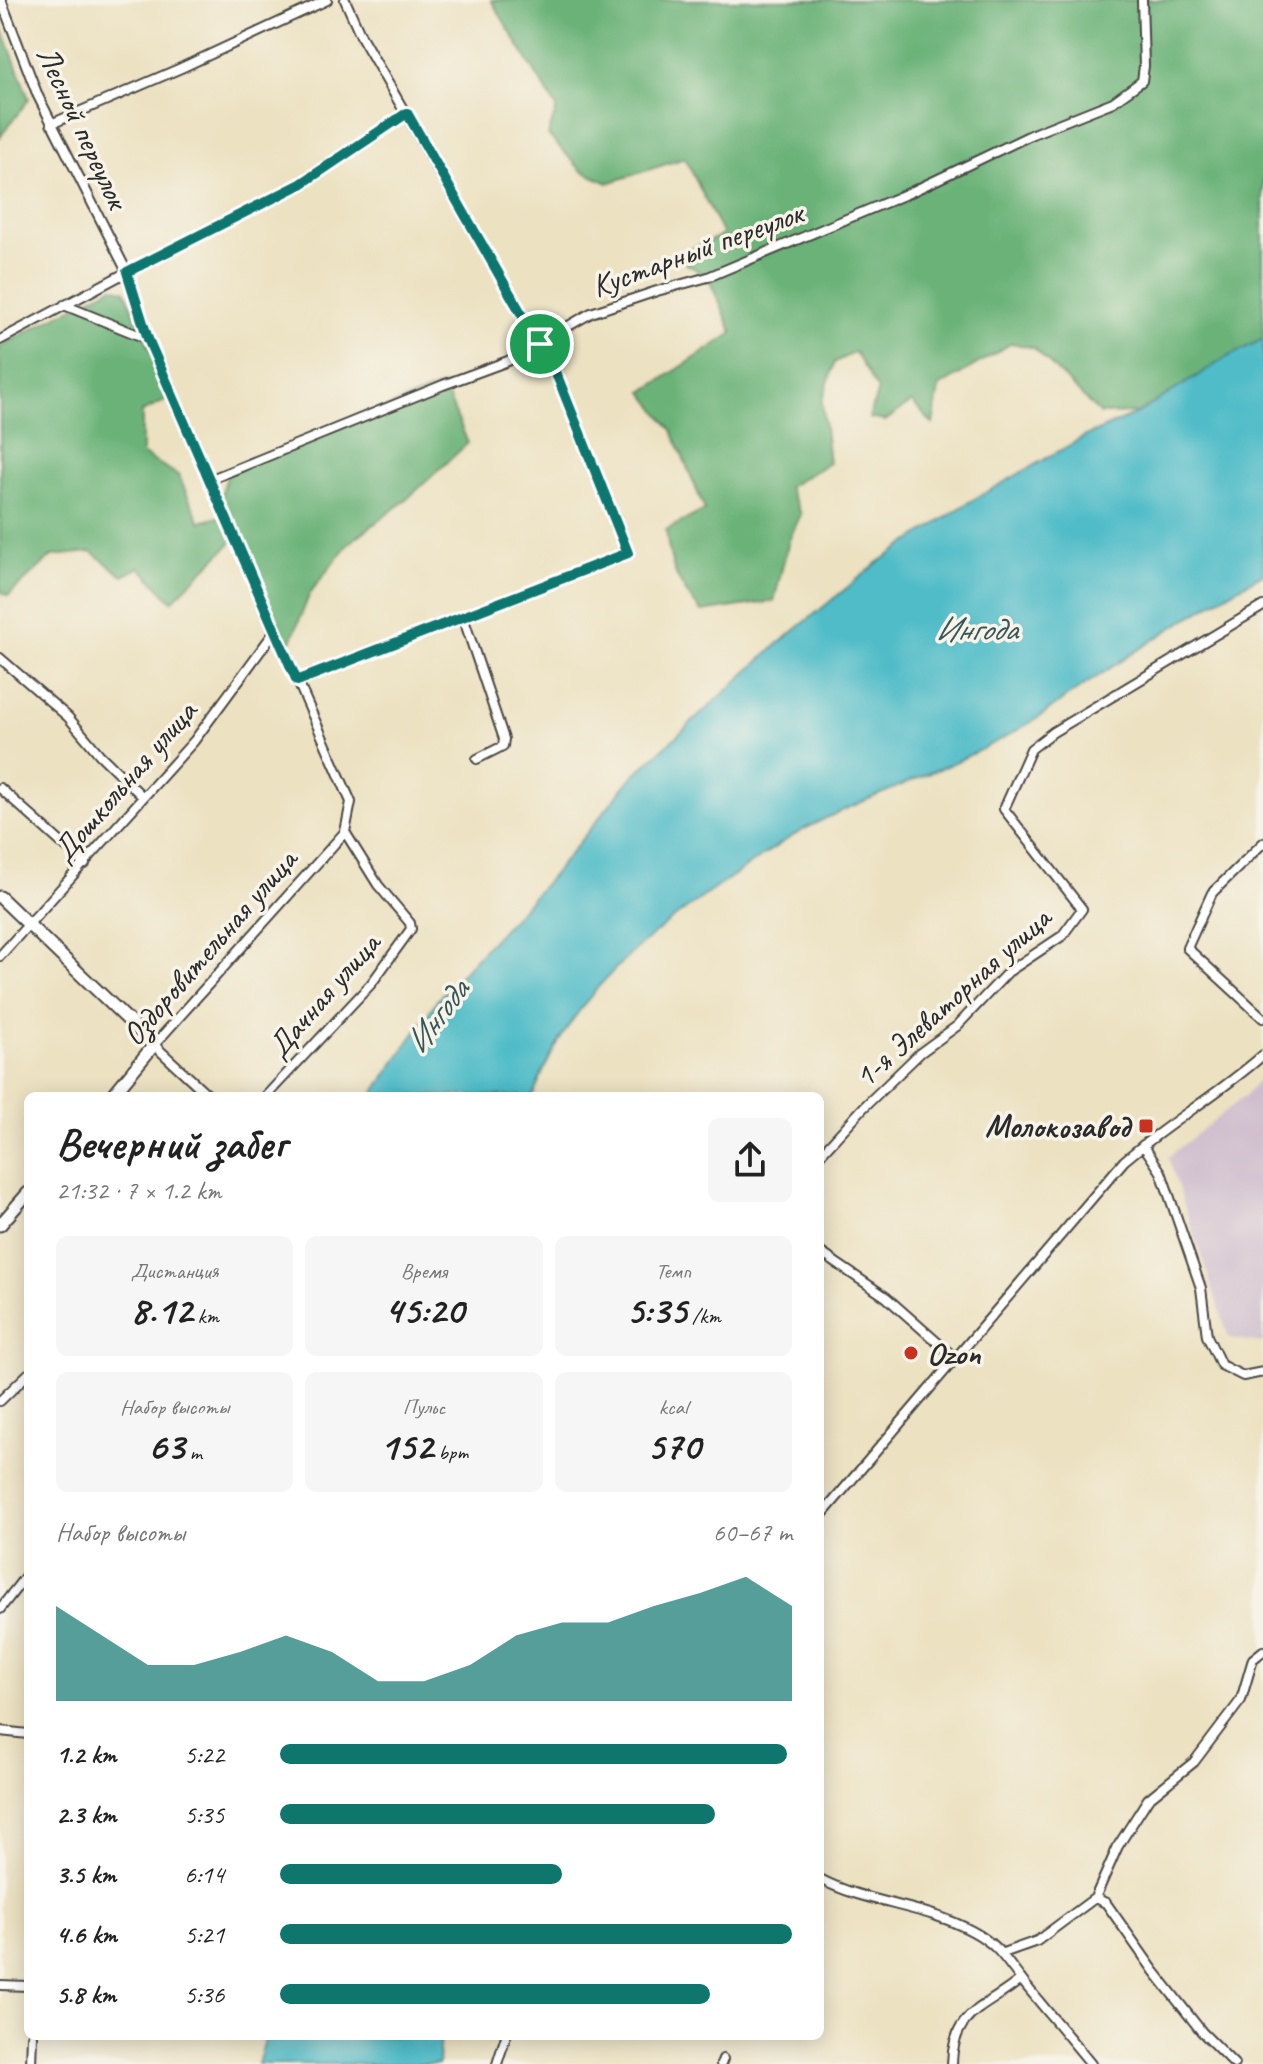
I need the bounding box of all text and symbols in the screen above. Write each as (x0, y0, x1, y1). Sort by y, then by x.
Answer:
street label: Лесной переулок (27, 40, 139, 218)
street label: Кустарный переулок (586, 191, 811, 307)
pin (506, 310, 574, 378)
icon: arrive (518, 322, 562, 366)
water label: Ингода (935, 607, 1020, 650)
street label: Дошкольная улица (43, 691, 207, 871)
street label: Оздоровительная улица (113, 838, 308, 1054)
street label: 1-я Элеваторная улица (845, 896, 1061, 1097)
street label: Дачная улица (258, 922, 391, 1066)
water label: Ингода (395, 968, 480, 1062)
place label: Молокозавод (985, 1106, 1133, 1147)
text: Вечерний забег (56, 1116, 286, 1171)
marker: Молокозавод (1137, 1117, 1155, 1135)
button: share (708, 1118, 792, 1202)
text: 21:32 · 7 × 1.2 km (56, 1174, 222, 1207)
text: Дистанция (131, 1257, 219, 1285)
text: Время (401, 1257, 447, 1285)
text: Темп (656, 1257, 691, 1285)
text: 8.12 (130, 1285, 192, 1335)
text: 45:20 (384, 1285, 464, 1335)
text: 5:35 (626, 1285, 687, 1335)
text: km (192, 1302, 219, 1330)
text: /km (687, 1302, 721, 1330)
place label: Ozon (927, 1333, 982, 1374)
marker: Ozon (902, 1344, 920, 1362)
text: Набор высоты (120, 1393, 229, 1421)
text: Пульс (403, 1393, 445, 1421)
text: kcal (659, 1393, 688, 1421)
text: 63 (147, 1421, 184, 1471)
text: 152 (380, 1421, 433, 1471)
text: 570 (647, 1421, 700, 1471)
text: m (184, 1438, 202, 1466)
text: bpm (433, 1438, 468, 1466)
text: Набор высоты (56, 1516, 185, 1549)
text: 60–67 m (713, 1516, 792, 1549)
text: 1.2 km (56, 1738, 116, 1771)
text: 5:22 (184, 1738, 224, 1771)
text: 2.3 km (56, 1798, 116, 1831)
text: 5:35 (184, 1798, 224, 1831)
text: 3.5 km (56, 1858, 116, 1891)
text: 6:14 (184, 1858, 224, 1891)
text: 4.6 km (56, 1918, 117, 1951)
text: 5:21 (184, 1918, 224, 1951)
text: 5.8 km (56, 1978, 116, 2011)
text: 5:36 (184, 1978, 224, 2011)

